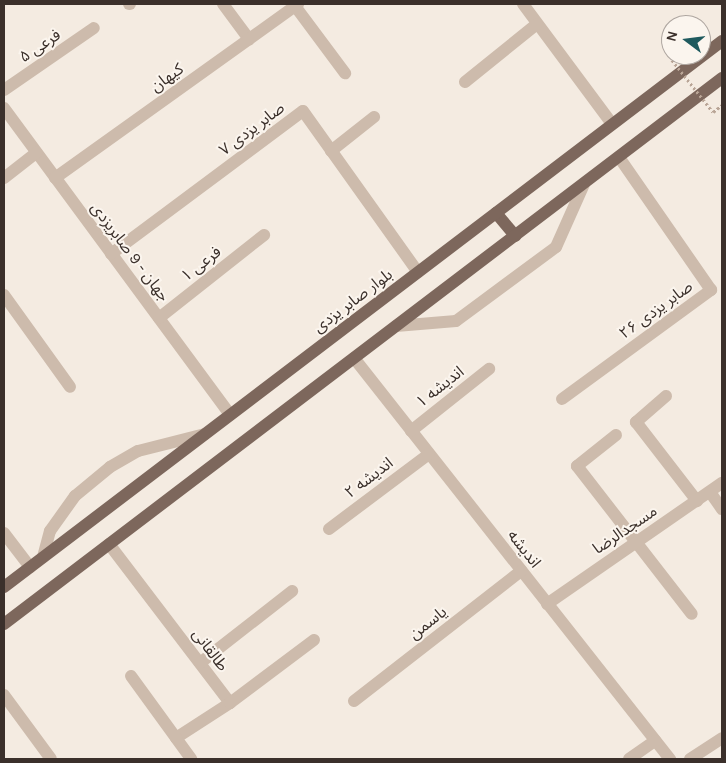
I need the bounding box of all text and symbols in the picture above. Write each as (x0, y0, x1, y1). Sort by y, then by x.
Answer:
north arrow (661, 15, 711, 65)
street label: فرعی ۵ (16, 25, 64, 67)
text: N (662, 29, 682, 43)
street label: کیهان (147, 60, 187, 96)
street label: صابر یزدی ۷ (216, 98, 288, 160)
street label: جهان - 9 صابریزدی (86, 199, 174, 305)
street label: فرعی ۱ (177, 242, 225, 286)
street label: بلوار صابر یزدی (310, 265, 396, 337)
street label: صابر یزدی ۲۶ (616, 277, 696, 343)
street label: اندیشه ۱ (412, 362, 468, 412)
street label: اندیشه ۲ (341, 454, 397, 502)
street label: مسجدالرضا (589, 501, 661, 559)
street label: اندیشه (503, 526, 545, 572)
street label: یاسمن (405, 602, 451, 644)
street label: طالقانی (188, 625, 232, 675)

